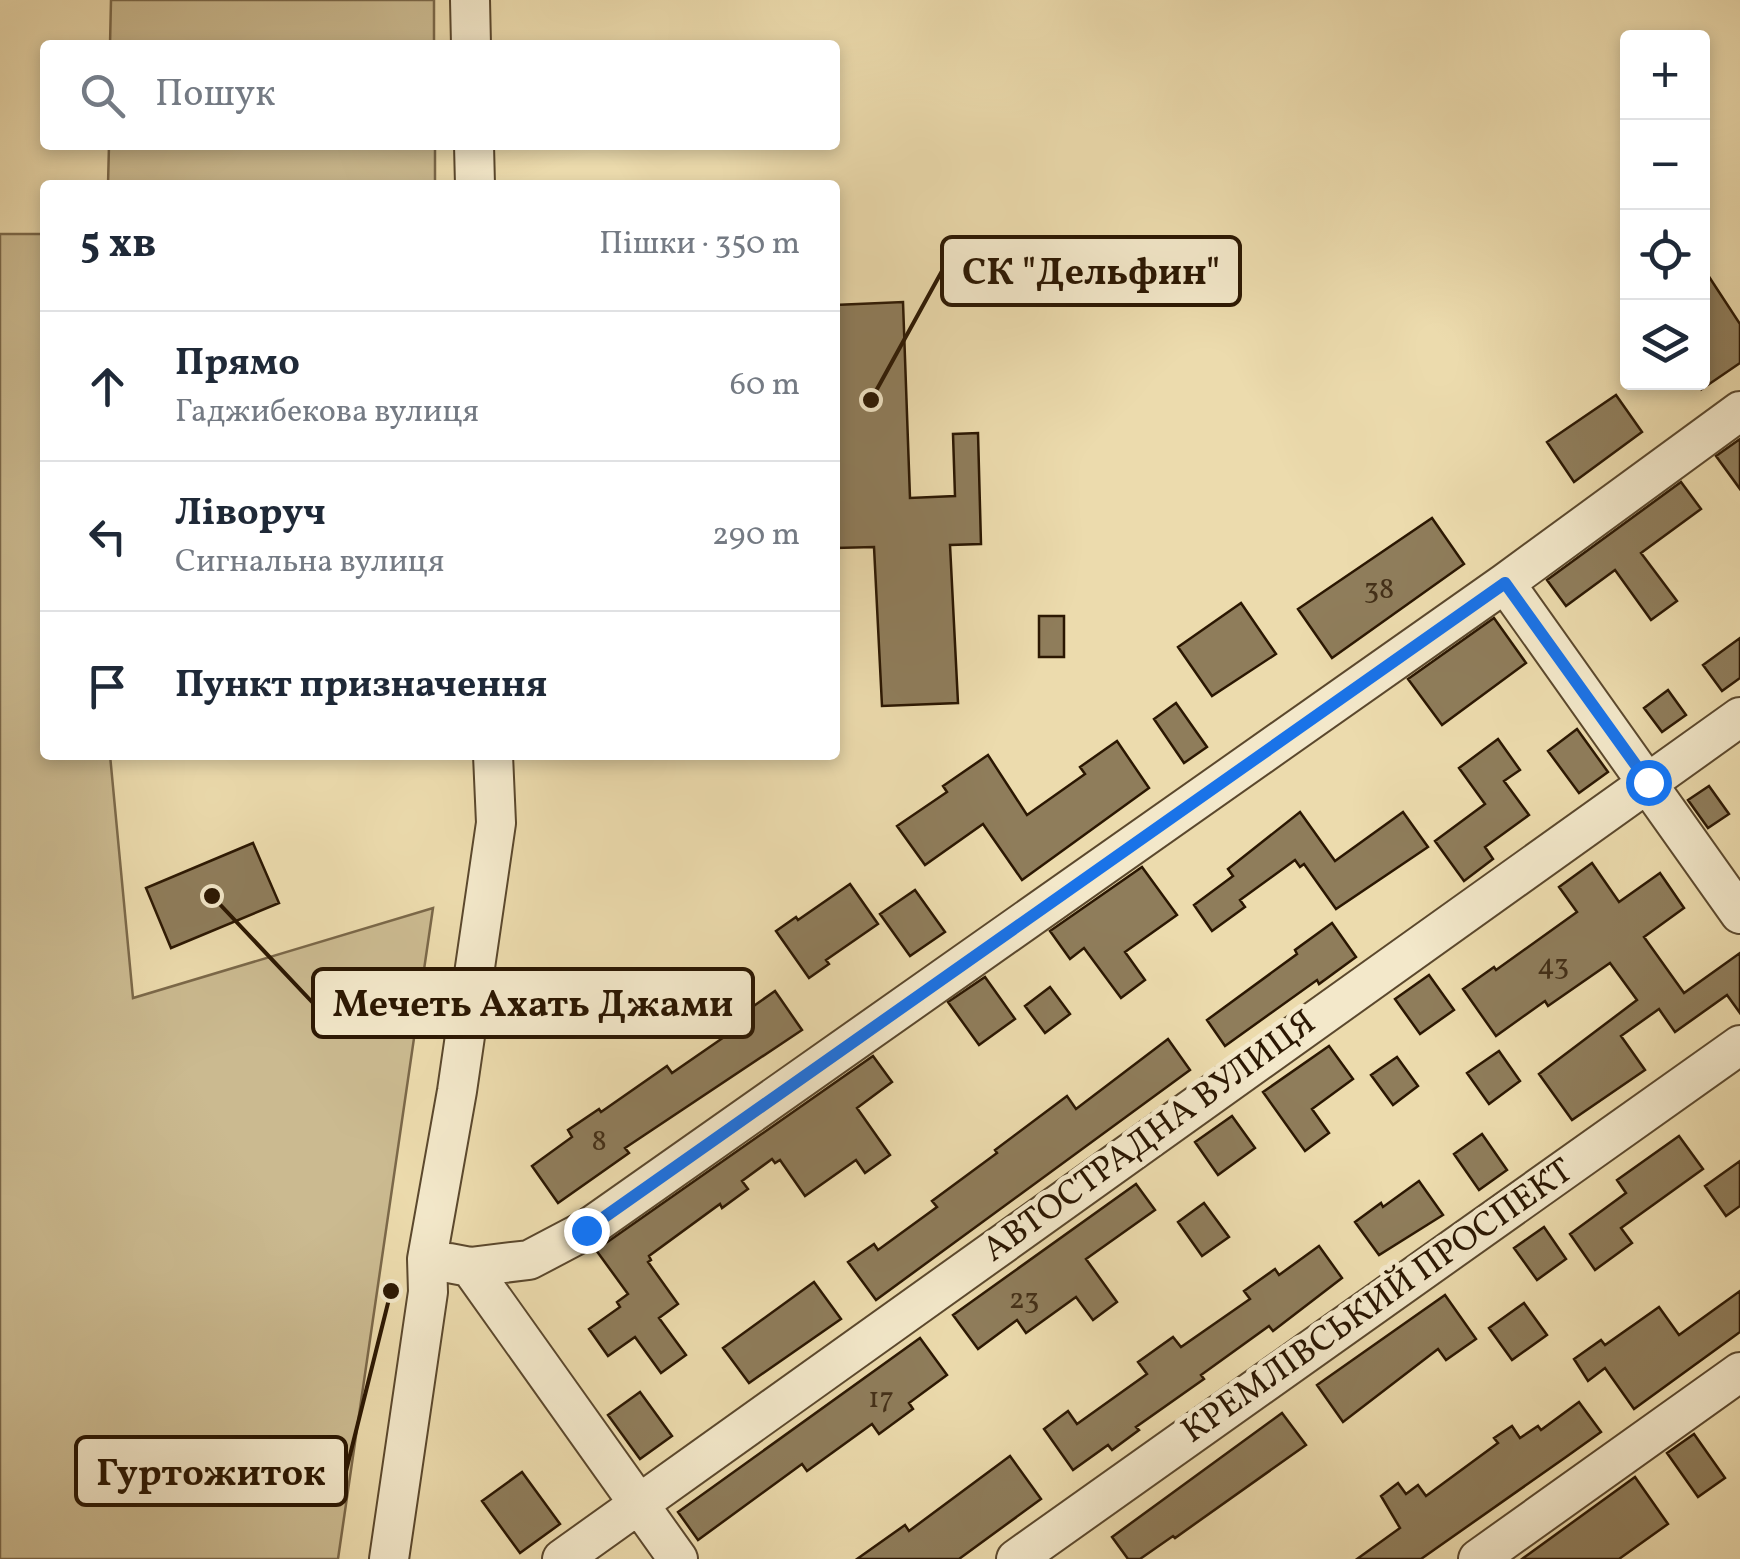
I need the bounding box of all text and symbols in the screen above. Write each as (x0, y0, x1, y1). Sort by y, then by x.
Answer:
map controls (1620, 30, 1710, 390)
button: + (1620, 30, 1710, 120)
search box (40, 40, 840, 150)
icon: search (75, 68, 130, 123)
text: Пошук (155, 69, 275, 122)
button: − (1620, 120, 1710, 210)
button: locate (1620, 210, 1710, 300)
text: 5 хв (80, 216, 156, 275)
text: Пішки · 350 m (599, 223, 800, 267)
callout: СК "Дельфин" (942, 237, 1240, 305)
text: СК "Дельфин" (962, 248, 1220, 301)
button: layers (1620, 300, 1710, 390)
text: Прямо (175, 338, 300, 391)
icon: ahead (80, 359, 135, 414)
text: 60 m (730, 364, 800, 408)
text: Гаджибекова вулиця (175, 391, 479, 435)
text: Ліворуч (175, 488, 326, 541)
icon: left (80, 509, 135, 564)
text: 290 m (712, 514, 800, 558)
text: Сигнальна вулиця (175, 541, 444, 585)
house number: 38 (1364, 569, 1394, 611)
icon: arrive (80, 659, 135, 714)
text: Пункт призначення (175, 660, 547, 713)
route start (1626, 760, 1672, 806)
house number: 43 (1537, 945, 1569, 987)
callout: Мечеть Ахать Джами (313, 969, 753, 1037)
text: Мечеть Ахать Джами (333, 980, 733, 1033)
street label: АВТОСТРАДНА ВУЛИЦЯ (974, 1000, 1326, 1274)
house number: 8 (591, 1121, 607, 1163)
street label: КРЕМЛІВСЬКИЙ ПРОСПЕКТ (1173, 1148, 1583, 1456)
route end (564, 1208, 610, 1254)
house number: 23 (1009, 1279, 1039, 1321)
house number: 17 (868, 1378, 894, 1420)
callout: Гуртожиток (76, 1437, 346, 1505)
text: Гуртожиток (96, 1449, 326, 1502)

